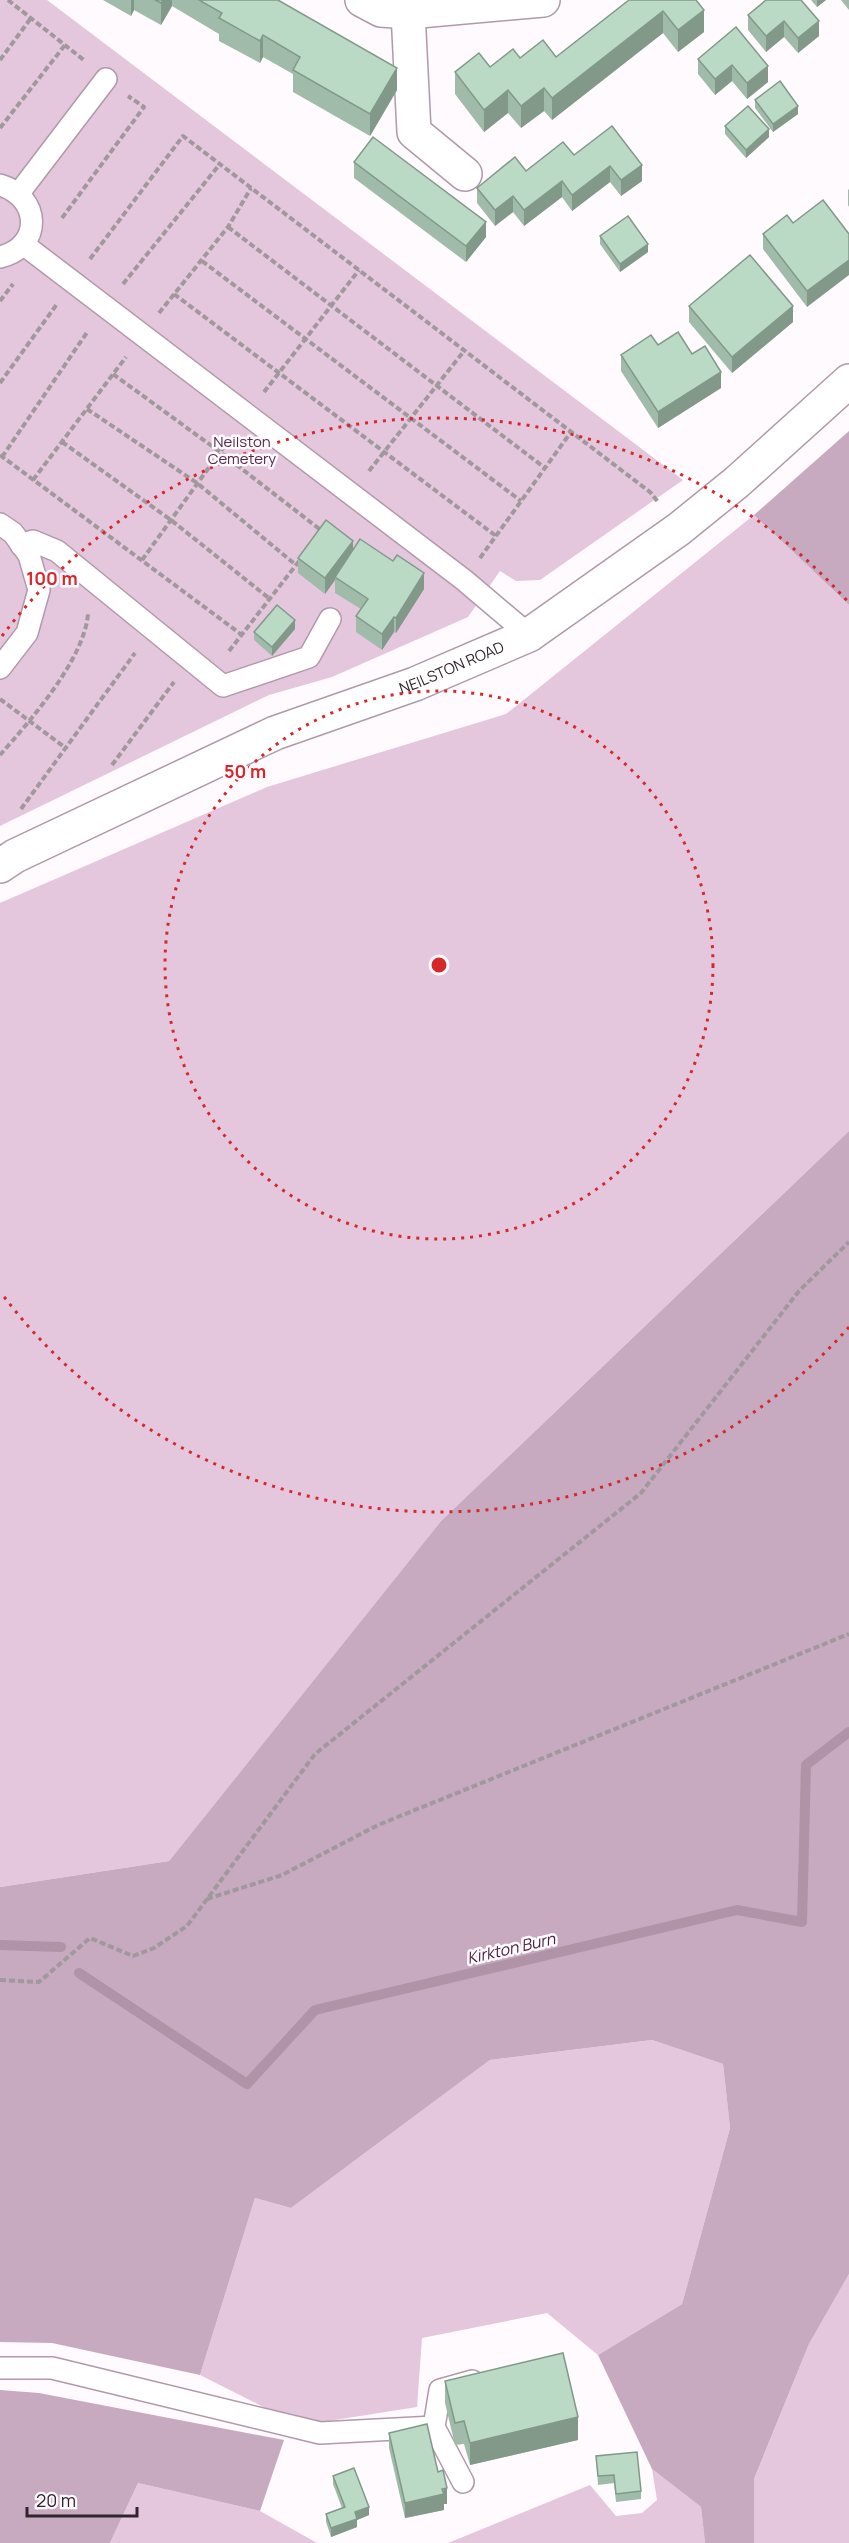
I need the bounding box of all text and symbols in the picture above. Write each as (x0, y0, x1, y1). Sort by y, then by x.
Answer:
park label: Neilston Cemetery (208, 431, 276, 469)
text: 100 m (26, 566, 78, 590)
street label: NEILSTON ROAD (396, 636, 507, 699)
text: 50 m (224, 759, 266, 783)
centre of rings (429, 955, 449, 975)
water label: Kirkton Burn (465, 1927, 558, 1969)
scale bar (27, 2480, 136, 2518)
text: 20 m (36, 2488, 76, 2512)

